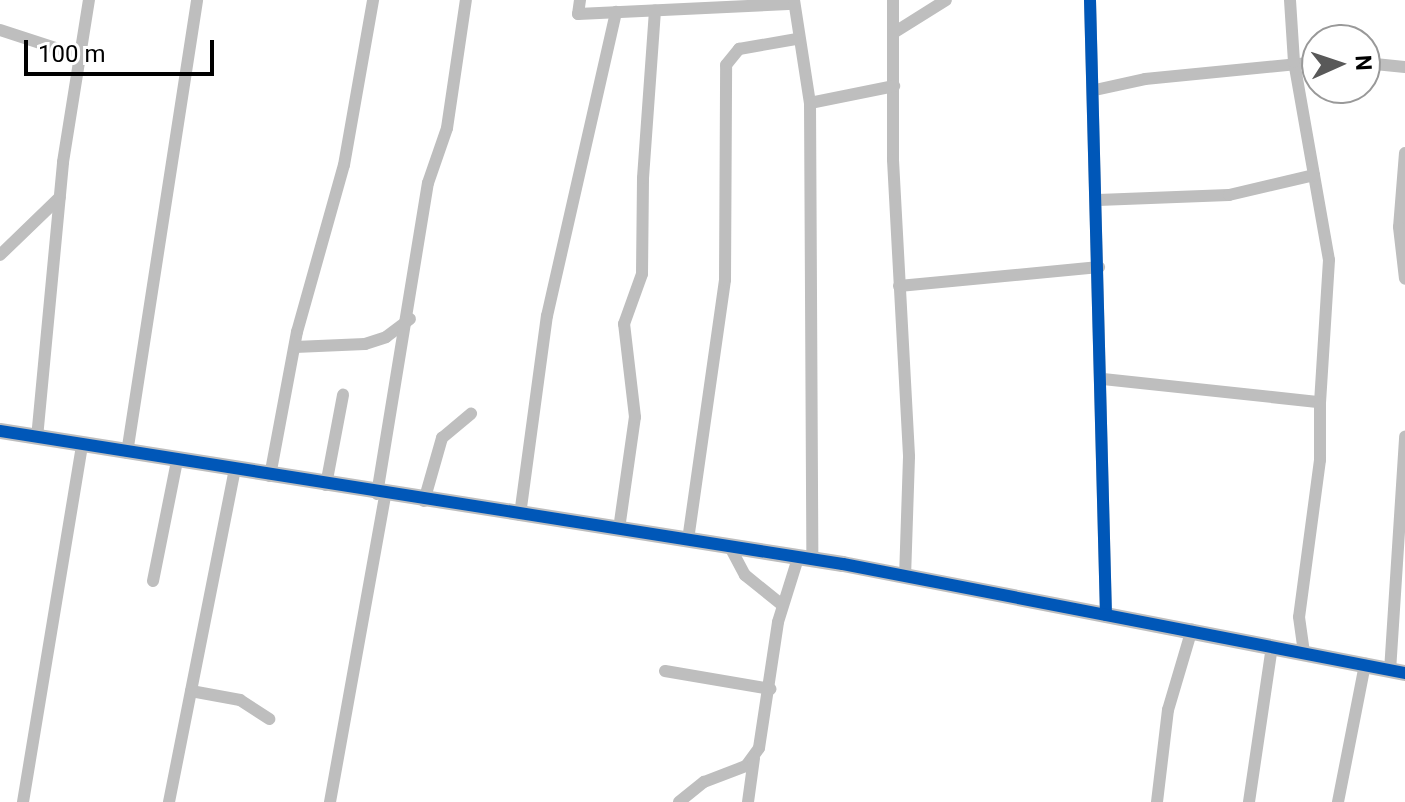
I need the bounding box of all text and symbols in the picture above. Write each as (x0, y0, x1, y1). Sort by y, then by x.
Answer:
scale bar (28, 24, 218, 74)
north arrow (1301, 24, 1381, 104)
text: 100 m (38, 40, 105, 68)
text: N (1351, 54, 1376, 71)

